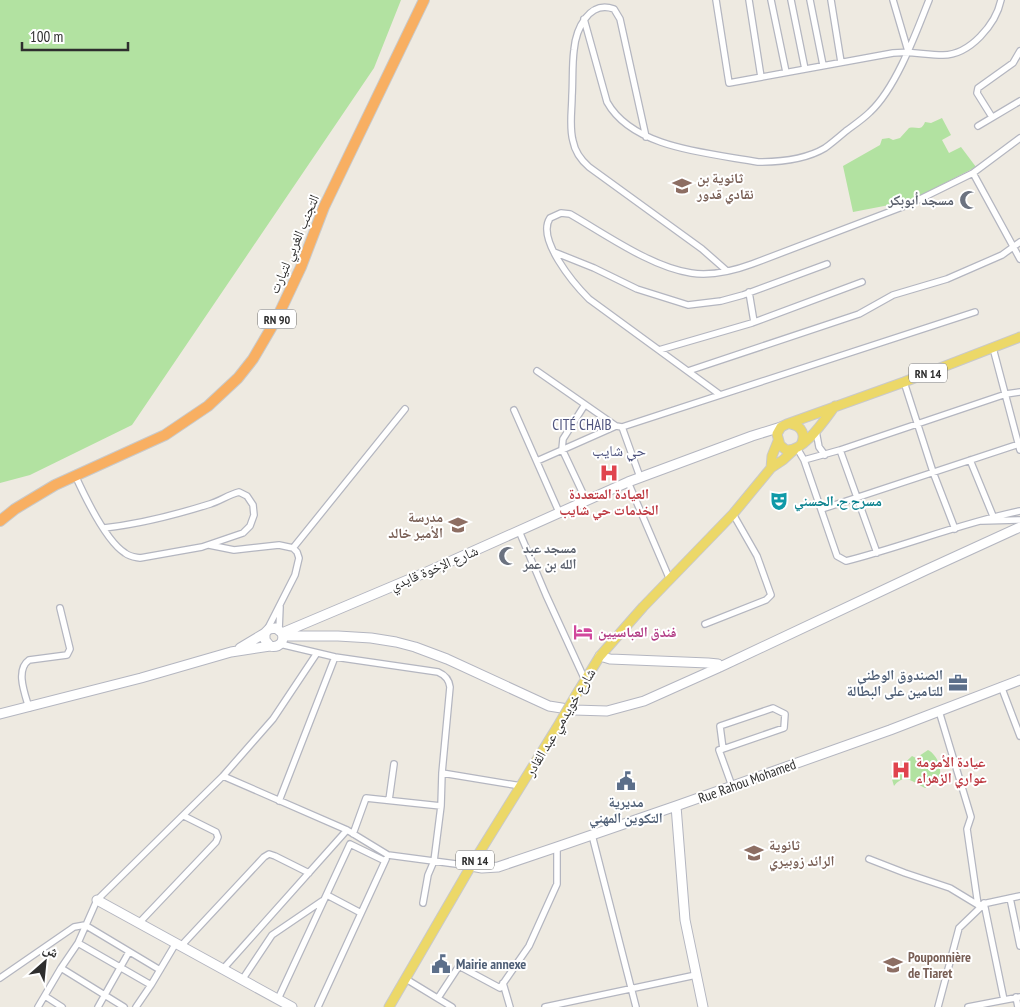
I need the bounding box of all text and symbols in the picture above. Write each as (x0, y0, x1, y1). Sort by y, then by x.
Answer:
scale bar (22, 20, 129, 52)
text: 100 m (30, 27, 63, 46)
place label: ثانوية بن نقادي قدور (696, 169, 754, 205)
school or university icon: ثانوية بن نقادي قدور (671, 175, 693, 197)
mosque icon: مسجد أبوبكر (958, 189, 980, 211)
place label: مسجد أبوبكر (887, 191, 954, 209)
street label: التجنب الغربي لتيارت (265, 192, 325, 297)
road number: RN 90 (258, 310, 296, 328)
road number: RN 14 (909, 363, 947, 382)
district label: CITÉ CHAIB (552, 415, 612, 434)
district label: حي شايب (592, 441, 647, 462)
hospital icon: العيادة المتعددة الخدمات حي شايب (598, 462, 620, 484)
place label: العيادة المتعددة الخدمات حي شايب (559, 485, 659, 521)
theatre icon: مسرح ح. الحسني (768, 490, 790, 512)
place label: مسرح ح. الحسني (794, 492, 882, 512)
place label: مدرسة الأمير خالد (388, 508, 443, 542)
school or university icon: مدرسة الأمير خالد (447, 514, 469, 536)
place label: مسجد عبد الله بن عمر (522, 539, 577, 573)
street label: شارع الإخوة قايدي (387, 541, 482, 597)
mosque icon: مسجد عبد الله بن عمر (497, 545, 519, 567)
hotel icon: فندق العباسيين (572, 621, 594, 643)
place label: فندق العباسيين (598, 623, 677, 641)
street label: شارع خويدمي عبد القادر (520, 665, 601, 781)
place label: الصندوق الوطني للتامين على البطالة (847, 666, 943, 700)
office icon: الصندوق الوطني للتامين على البطالة (947, 672, 969, 694)
place label: عيادة الأمومة عواري الزهراء (916, 753, 987, 789)
street label: Rue Rahou Mohamed (696, 755, 798, 807)
hospital icon: عيادة الأمومة عواري الزهراء (890, 759, 912, 781)
public building icon: مديرية التكوين المهني (615, 770, 637, 792)
place label: مديرية التكوين المهني (589, 793, 663, 829)
place label: ثانوية الرائد زوبيري (769, 836, 835, 872)
school or university icon: ثانوية الرائد زوبيري (743, 842, 765, 864)
road number: RN 14 (456, 850, 494, 870)
north arrow (20, 937, 70, 987)
text: ش (40, 939, 62, 962)
place label: Pouponnière de Tiaret (908, 948, 971, 982)
public building icon: Mairie annexe (430, 953, 452, 975)
school or university icon: Pouponnière de Tiaret (882, 954, 904, 976)
place label: Mairie annexe (456, 955, 526, 973)

